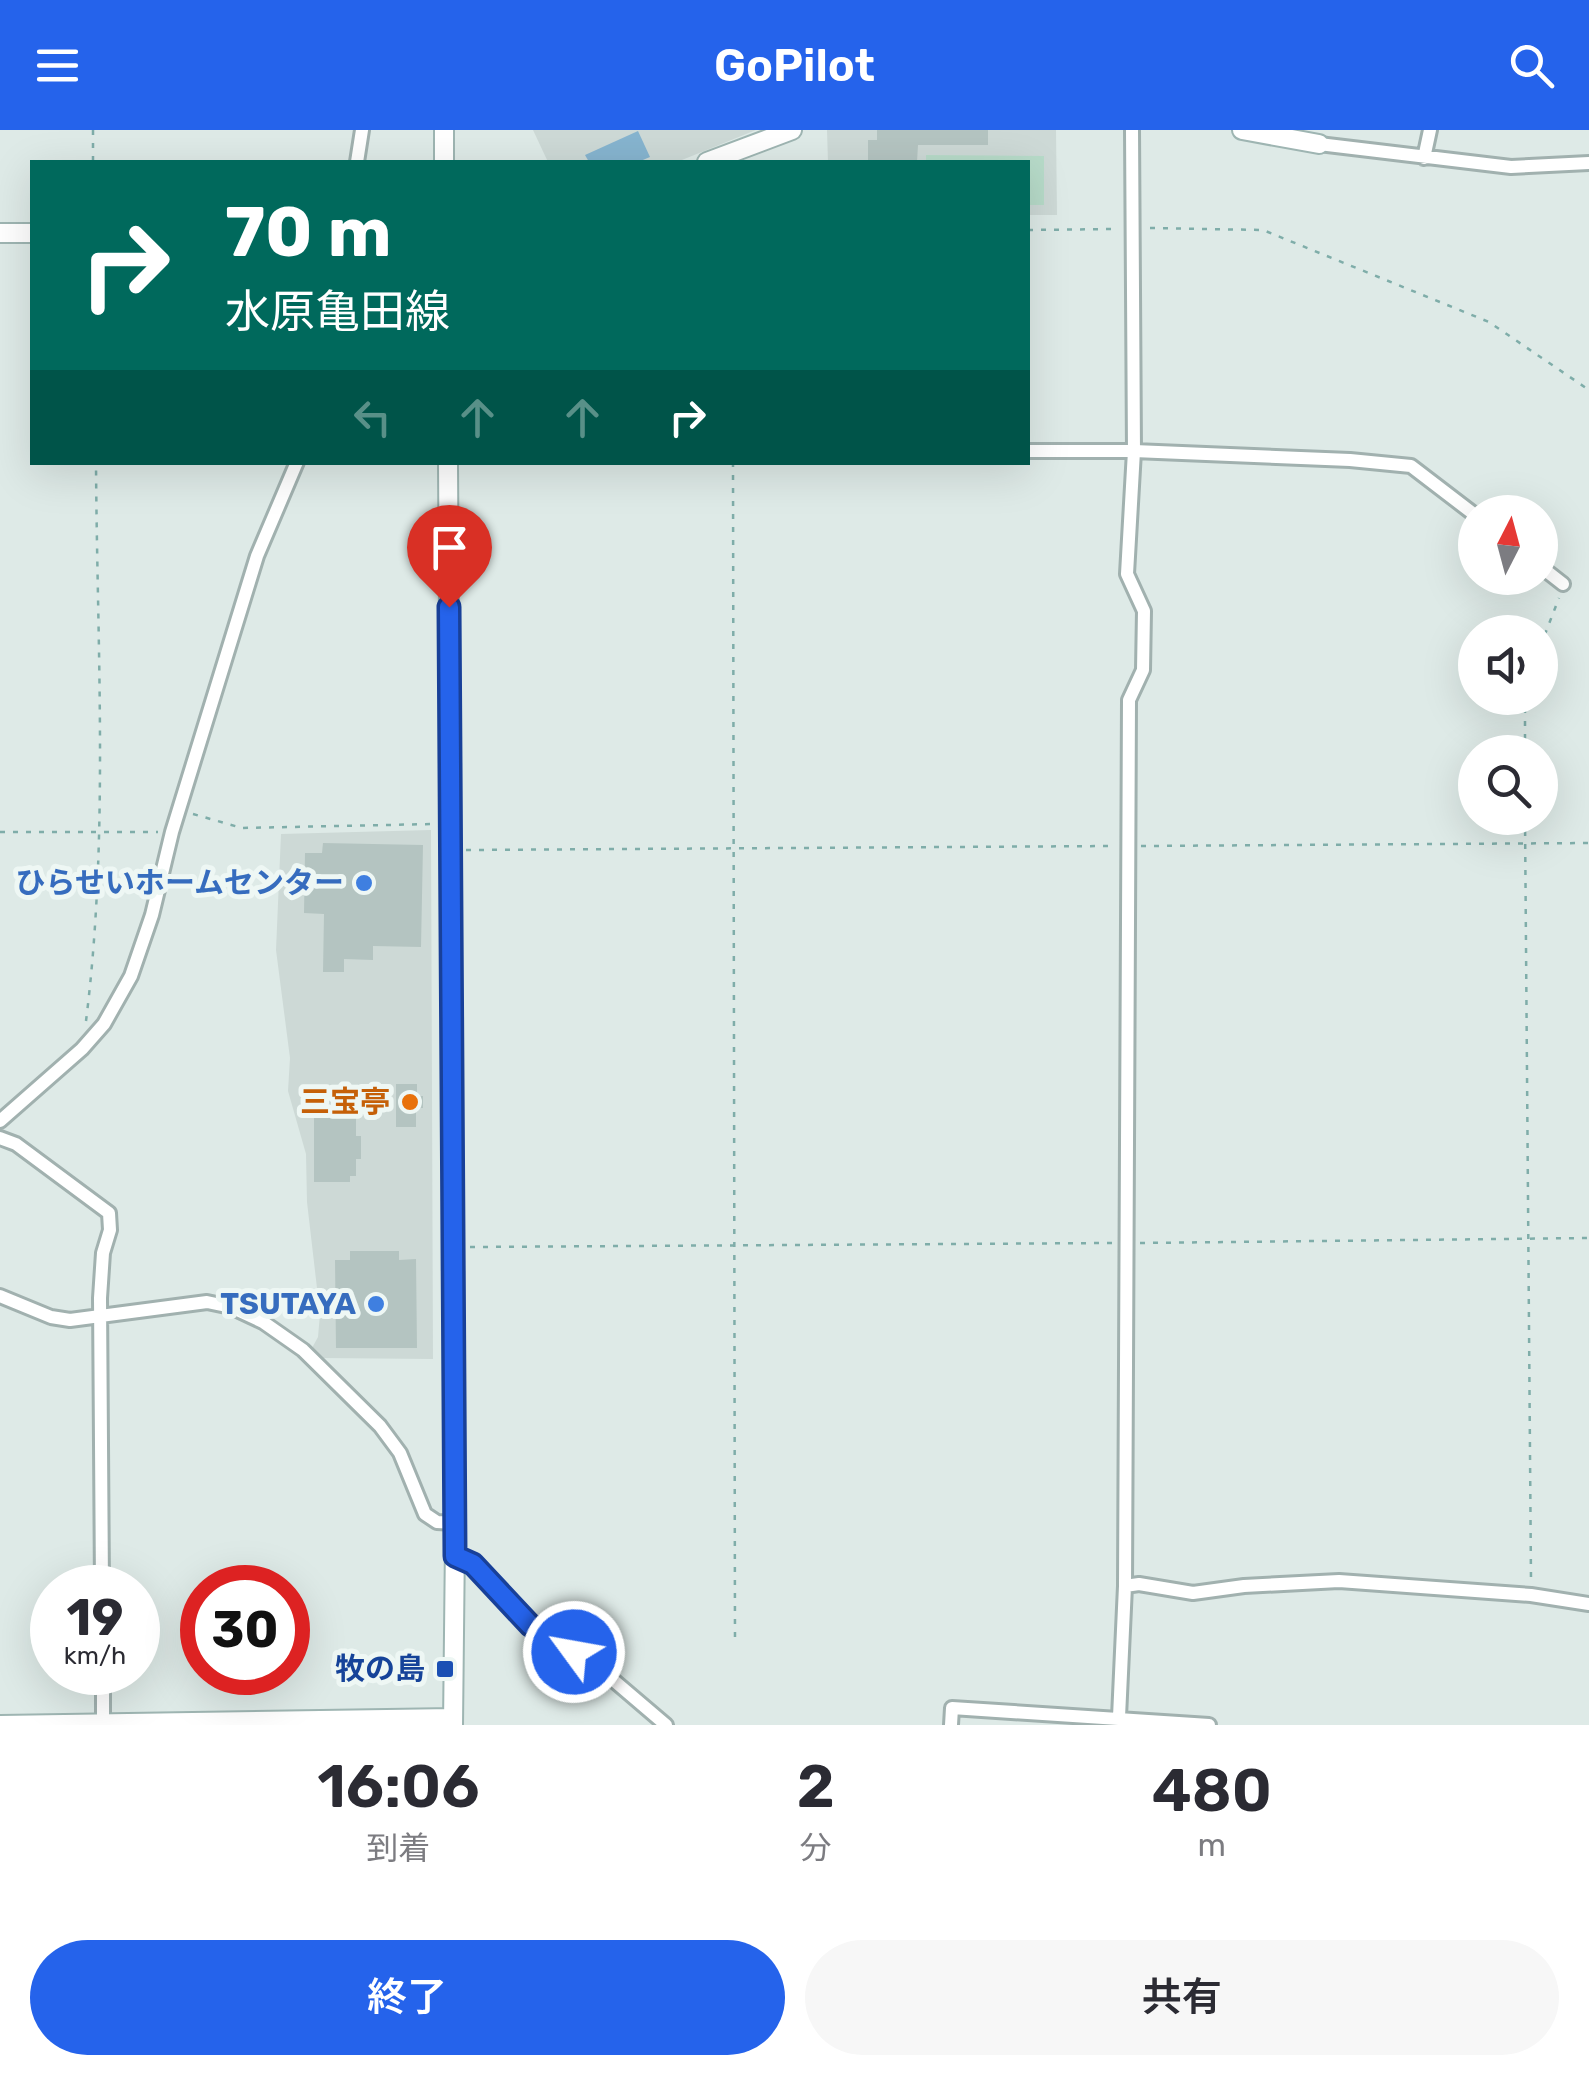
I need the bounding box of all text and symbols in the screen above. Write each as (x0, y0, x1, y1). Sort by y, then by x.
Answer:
icon: menu (30, 38, 85, 93)
icon: search (1504, 38, 1559, 93)
text: GoPilot (714, 39, 875, 92)
text: 70 m (225, 191, 392, 274)
icon: right (60, 200, 190, 330)
text: 水原亀田線 (225, 285, 450, 338)
icon: left (345, 390, 400, 445)
icon: ahead (450, 390, 505, 445)
icon: ahead (555, 390, 610, 445)
icon: right (660, 390, 715, 445)
north arrow (1458, 495, 1558, 595)
map controls (1458, 495, 1558, 835)
pin (407, 505, 492, 608)
icon: arrive (422, 520, 477, 575)
button: sound (1458, 615, 1558, 715)
button: search (1458, 735, 1558, 835)
place label: ひらせいホームセンター (16, 865, 344, 901)
marker: ひらせいホームセンター (353, 872, 375, 894)
place label: 三宝亭 (300, 1084, 390, 1120)
marker: 三宝亭 (399, 1091, 421, 1113)
place label: TSUTAYA (220, 1286, 357, 1322)
marker: TSUTAYA (365, 1293, 387, 1315)
speed limit sign: 30 (180, 1565, 310, 1695)
text: 19 (67, 1588, 123, 1648)
position arrow (522, 1600, 626, 1704)
text: km/h (64, 1641, 126, 1670)
place label: 牧の島 (335, 1651, 425, 1687)
marker: 牧の島 (434, 1658, 456, 1680)
text: 16:06 (317, 1751, 480, 1822)
text: 2 (797, 1751, 835, 1822)
text: 480 (1152, 1755, 1272, 1826)
text: m (1198, 1826, 1226, 1864)
text: 到着 (366, 1829, 430, 1867)
text: 分 (800, 1829, 832, 1867)
button: 終了 (30, 1940, 785, 2055)
button: 共有 (805, 1940, 1559, 2055)

